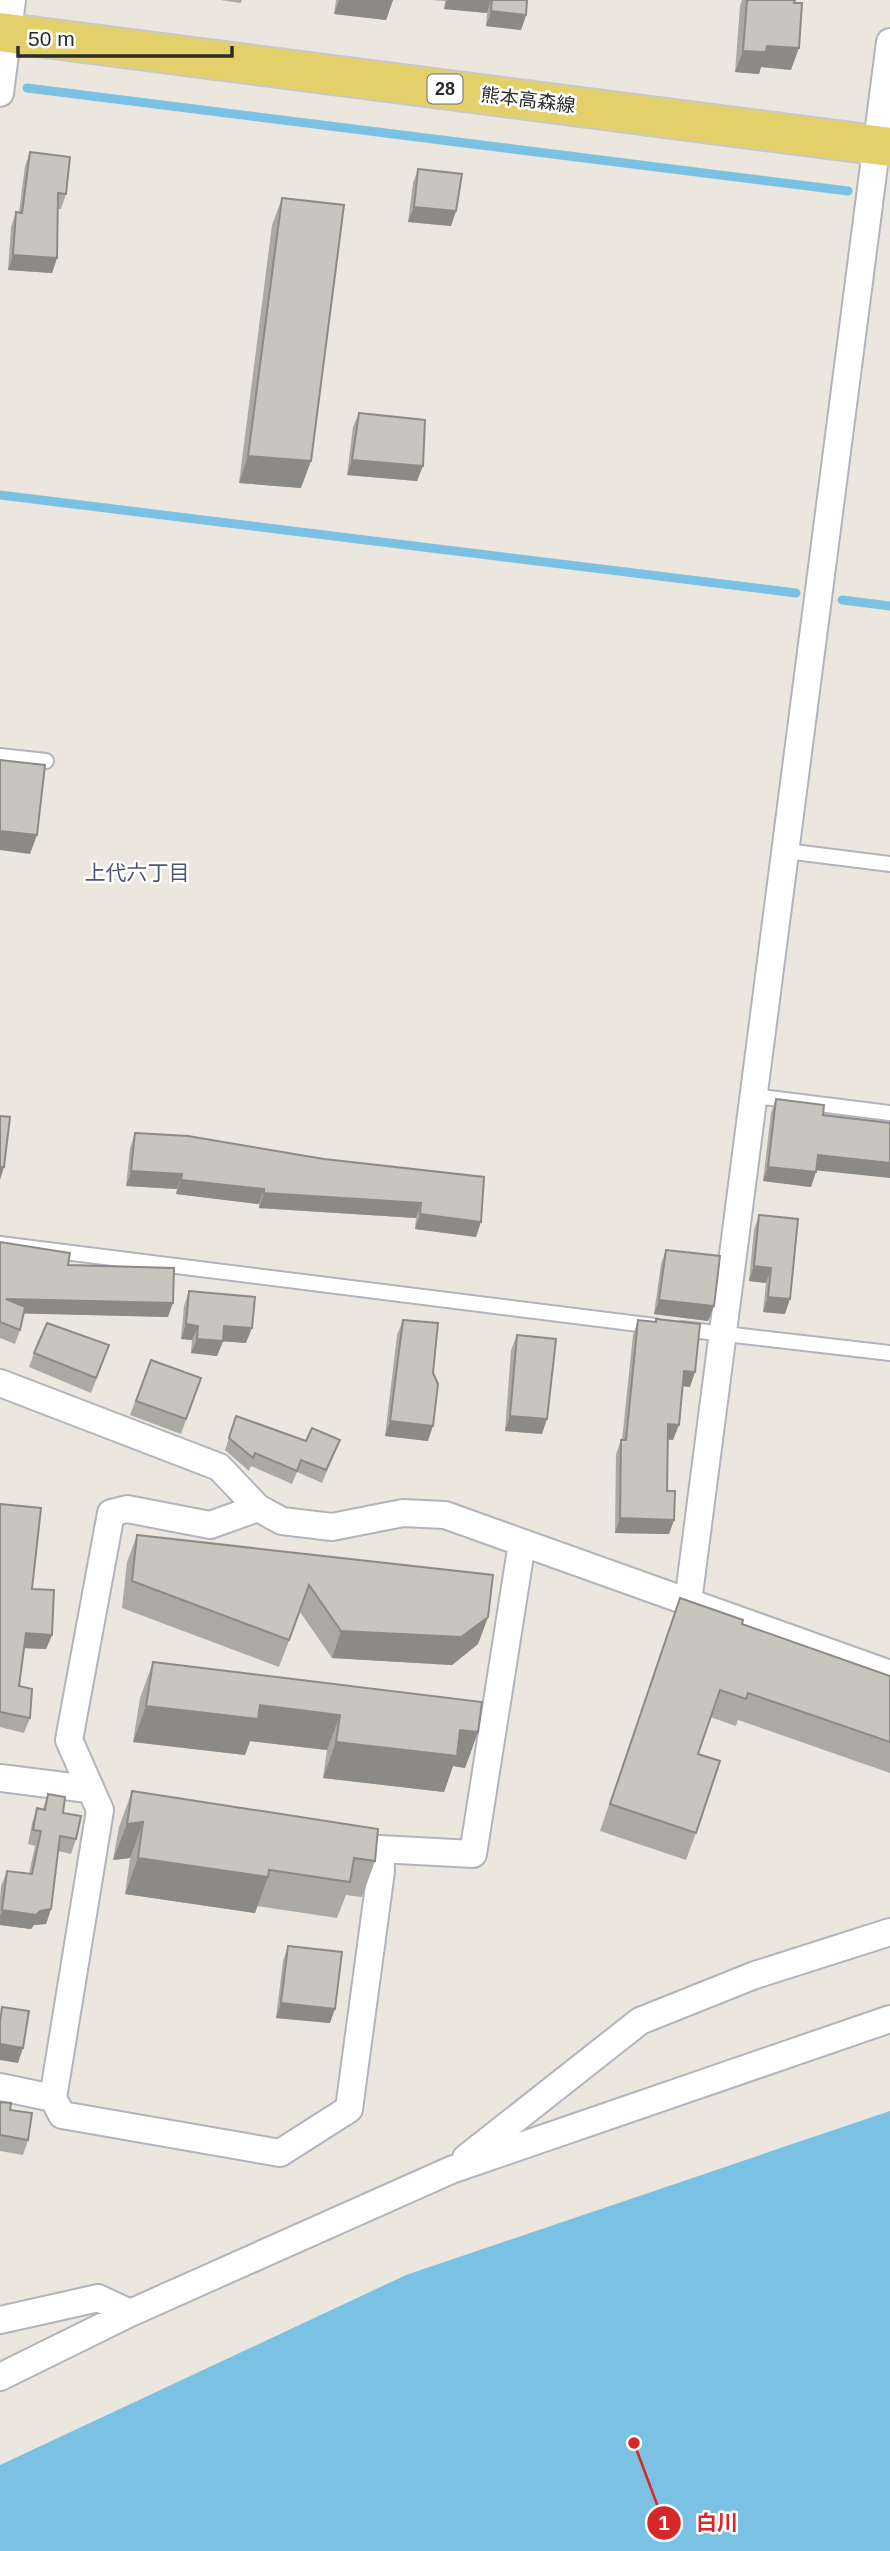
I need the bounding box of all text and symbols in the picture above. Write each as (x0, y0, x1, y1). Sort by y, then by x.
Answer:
scale bar (18, 14, 231, 58)
text: 50 m (28, 27, 75, 50)
road number: 28 (428, 74, 462, 104)
street label: 熊本高森線 (480, 84, 576, 116)
district label: 上代六丁目 (85, 861, 190, 884)
callout: 白川 (647, 2502, 752, 2544)
text: 1 (658, 2511, 670, 2534)
text: 白川 (696, 2511, 738, 2534)

